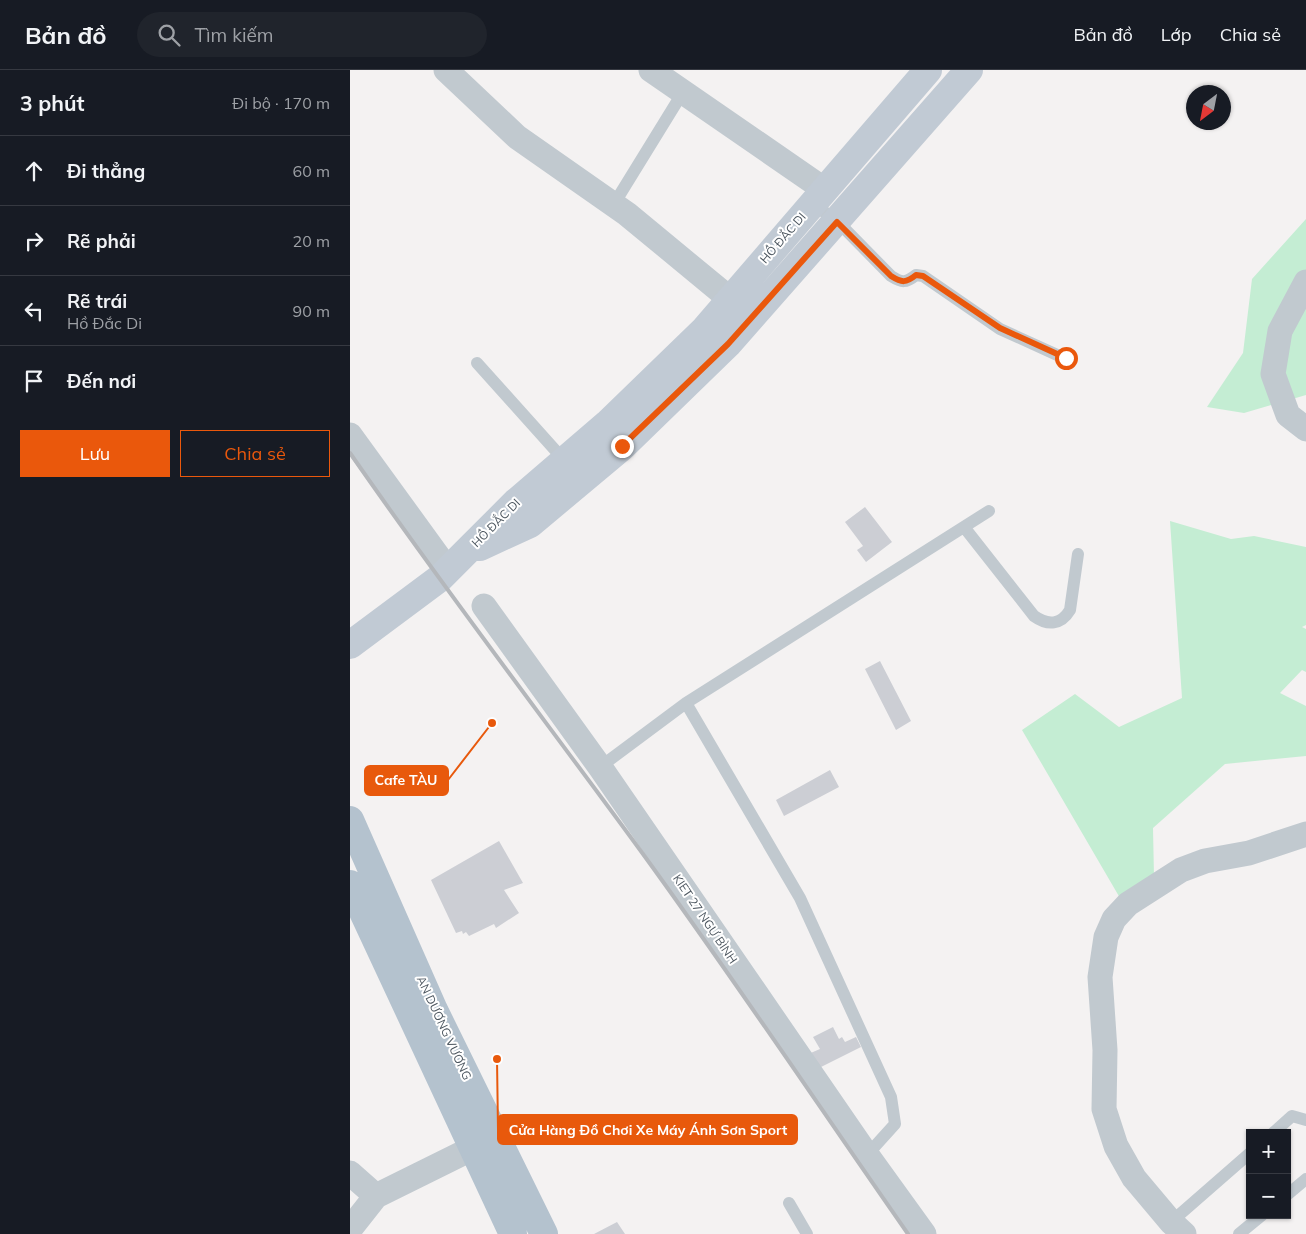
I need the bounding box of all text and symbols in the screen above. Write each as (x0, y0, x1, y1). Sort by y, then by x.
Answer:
search box (137, 12, 487, 57)
text: Bản đồ (25, 20, 107, 50)
icon: search (155, 21, 183, 49)
text: Tìm kiếm (195, 23, 274, 47)
text: Bản đồ (1073, 23, 1133, 46)
text: Lớp (1161, 23, 1192, 46)
text: Chia sẻ (1220, 23, 1281, 46)
north arrow (1186, 85, 1231, 130)
text: 3 phút (20, 90, 85, 116)
text: Đi bộ · 170 m (232, 93, 330, 113)
icon: ahead (20, 157, 48, 185)
text: Đi thẳng (67, 159, 145, 183)
text: 60 m (293, 161, 330, 181)
street label: HỒ ĐẮC DI (756, 209, 809, 266)
icon: right (20, 227, 48, 255)
text: Rẽ phải (67, 229, 136, 253)
text: 20 m (293, 231, 330, 251)
text: Rẽ trái (67, 289, 127, 313)
icon: left (20, 297, 48, 325)
text: 90 m (293, 301, 330, 321)
text: Hồ Đắc Di (67, 313, 142, 333)
route start (1055, 347, 1078, 370)
icon: arrive (20, 367, 48, 395)
text: Đến nơi (67, 369, 136, 393)
button: Lưu (20, 430, 170, 477)
button: Chia sẻ (180, 430, 330, 477)
route end (611, 435, 634, 458)
street label: HỒ ĐẮC DI (468, 495, 523, 550)
callout: Cafe TÀU (365, 766, 448, 795)
text: Cafe TÀU (375, 771, 437, 789)
street label: KIET 27 NGỰ BÌNH (670, 871, 741, 966)
street label: AN DƯƠNG VƯƠNG (414, 973, 475, 1082)
callout: Cửa Hàng Đồ Chơi Xe Máy Ánh Sơn Sport (498, 1115, 797, 1144)
text: Cửa Hàng Đồ Chơi Xe Máy Ánh Sơn Sport (509, 1121, 788, 1139)
map controls (1246, 1129, 1291, 1219)
button: + (1246, 1129, 1291, 1174)
button: − (1246, 1174, 1291, 1219)

